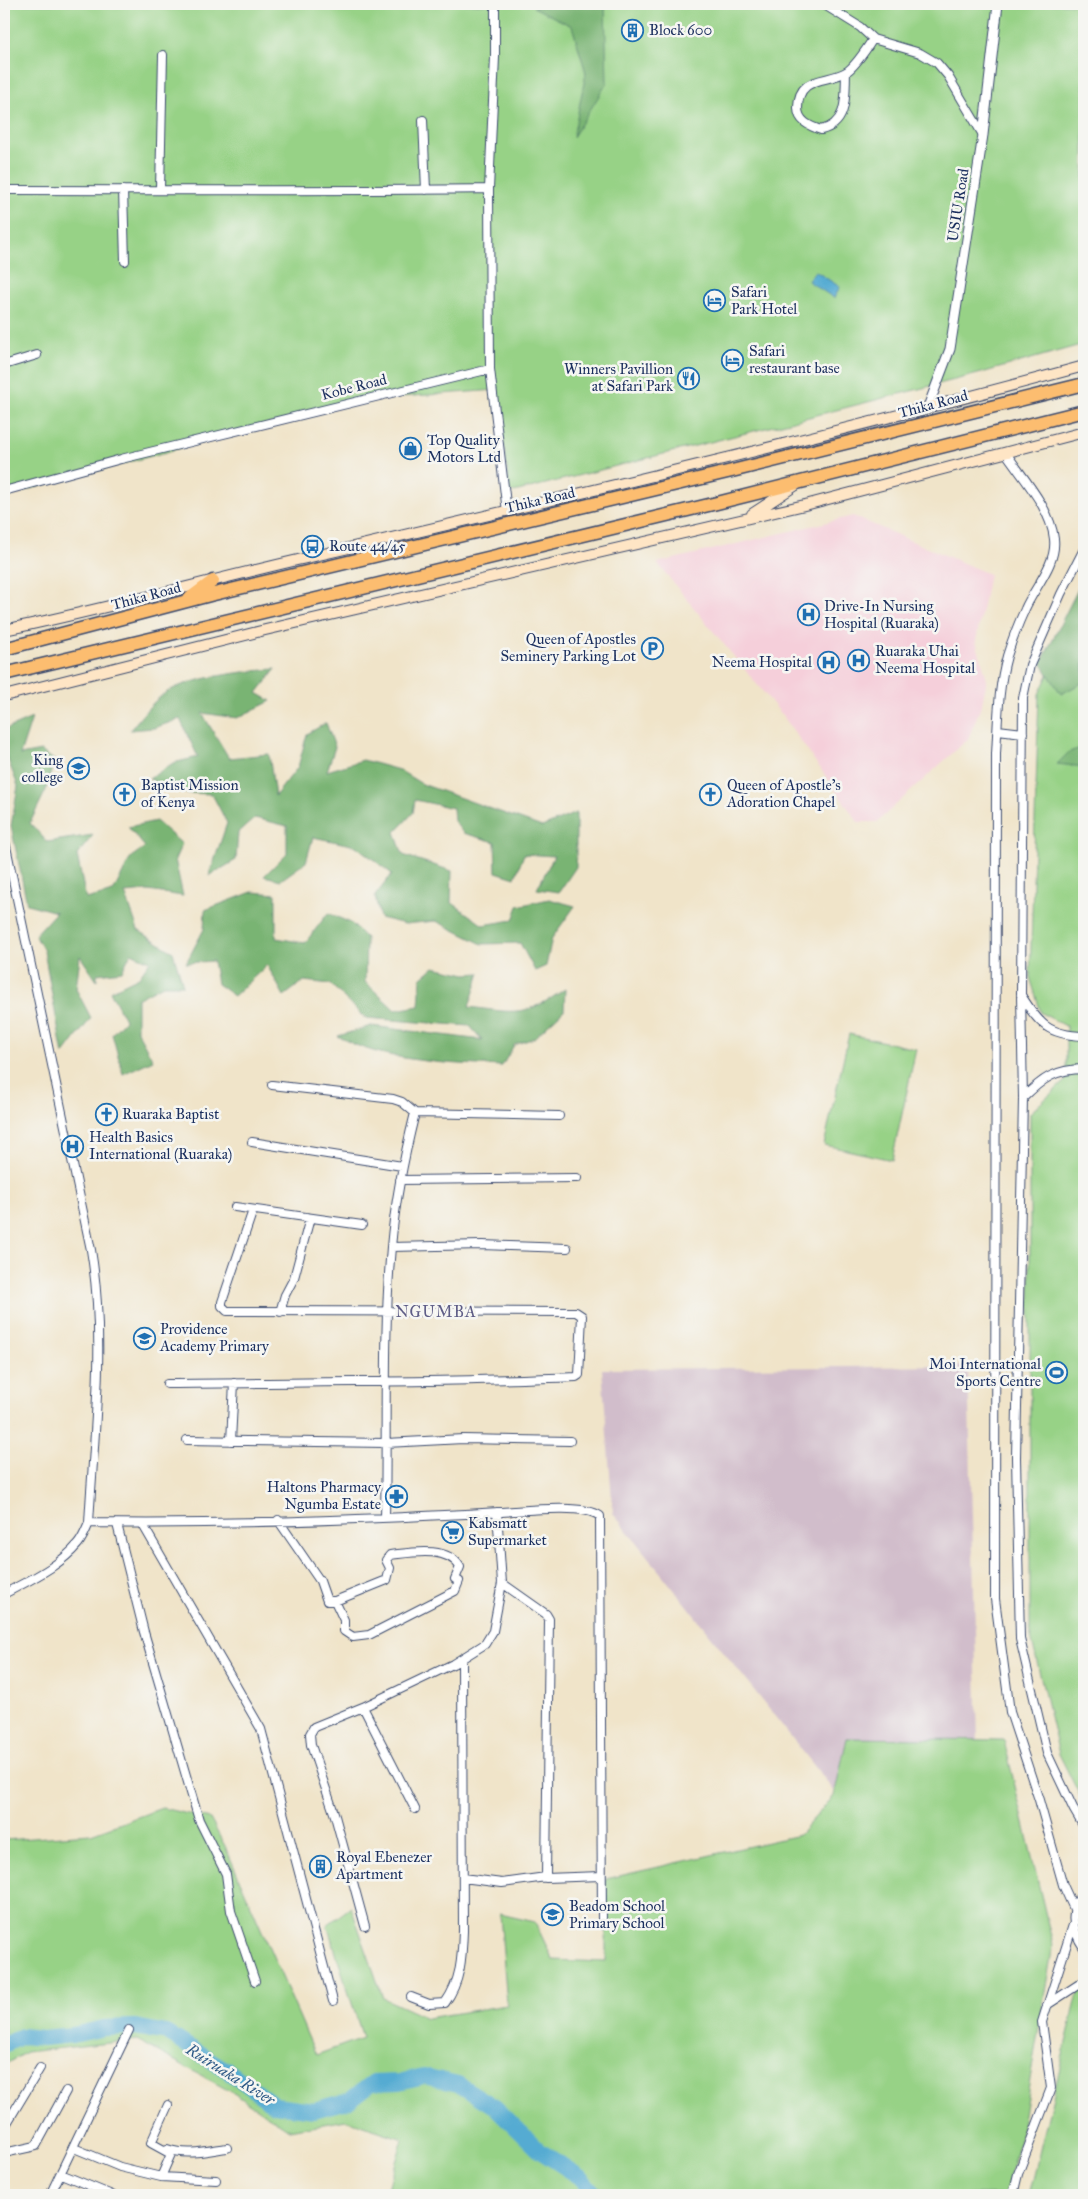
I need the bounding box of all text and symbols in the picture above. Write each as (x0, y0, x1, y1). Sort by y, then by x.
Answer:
building icon: Block 600 (621, 18, 645, 42)
place label: Block 600 (649, 21, 712, 39)
street label: USIU Road (943, 167, 973, 243)
place label: Safari Park Hotel (731, 283, 798, 318)
hotel icon: Safari Park Hotel (703, 289, 727, 313)
place label: Safari restaurant base (749, 342, 840, 377)
hotel icon: Safari restaurant base (721, 348, 745, 372)
place label: Winners Pavillion at Safari Park (564, 360, 673, 395)
restaurant icon: Winners Pavillion at Safari Park (677, 366, 701, 390)
street label: Kobe Road (319, 370, 389, 404)
street label: Thika Road (896, 386, 970, 422)
place label: Top Quality Motors Ltd (427, 431, 502, 466)
shop icon: Top Quality Motors Ltd (399, 437, 423, 461)
street label: Thika Road (503, 483, 577, 517)
bus stop icon: Route 44/45 (301, 534, 325, 558)
place label: Route 44/45 (329, 537, 406, 555)
street label: Thika Road (109, 578, 183, 614)
place label: Drive-In Nursing Hospital (Ruaraka) (824, 597, 939, 633)
hospital icon: Drive-In Nursing Hospital (Ruaraka) (796, 603, 820, 627)
place label: Queen of Apostles Seminery Parking Lot (500, 630, 637, 665)
parking icon: Queen of Apostles Seminery Parking Lot (640, 636, 664, 660)
place label: Ruaraka Uhai Neema Hospital (875, 642, 976, 677)
hospital icon: Ruaraka Uhai Neema Hospital (847, 648, 871, 672)
hospital icon: Neema Hospital (816, 650, 840, 674)
place label: Neema Hospital (712, 653, 813, 671)
place label: King college (22, 751, 64, 786)
school or university icon: King college (67, 757, 91, 781)
place label: Baptist Mission of Kenya (141, 776, 239, 811)
place label: Queen of Apostle's Adoration Chapel (726, 776, 841, 811)
church icon: Baptist Mission of Kenya (113, 782, 137, 806)
church icon: Queen of Apostle's Adoration Chapel (699, 782, 723, 806)
church icon: Ruaraka Baptist (94, 1102, 118, 1126)
place label: Ruaraka Baptist (122, 1105, 220, 1123)
place label: Health Basics International (Ruaraka) (89, 1128, 232, 1164)
hospital icon: Health Basics International (Ruaraka) (61, 1134, 85, 1158)
district label: NGUMBA (395, 1302, 477, 1321)
place label: Providence Academy Primary (159, 1320, 270, 1355)
school or university icon: Providence Academy Primary (132, 1326, 156, 1350)
place label: Moi International Sports Centre (929, 1355, 1042, 1390)
sports icon: Moi International Sports Centre (1045, 1361, 1069, 1385)
place label: Haltons Pharmacy Ngumba Estate (267, 1478, 382, 1513)
pharmacy icon: Haltons Pharmacy Ngumba Estate (385, 1484, 409, 1508)
place label: Kabsmatt Supermarket (468, 1514, 548, 1549)
supermarket icon: Kabsmatt Supermarket (440, 1520, 464, 1544)
place label: Royal Ebenezer Apartment (335, 1848, 432, 1883)
building icon: Royal Ebenezer Apartment (308, 1854, 332, 1878)
place label: Beadom School Primary School (569, 1897, 666, 1932)
school or university icon: Beadom School Primary School (541, 1903, 565, 1927)
water label: Ruiruaka River (182, 2039, 280, 2110)

